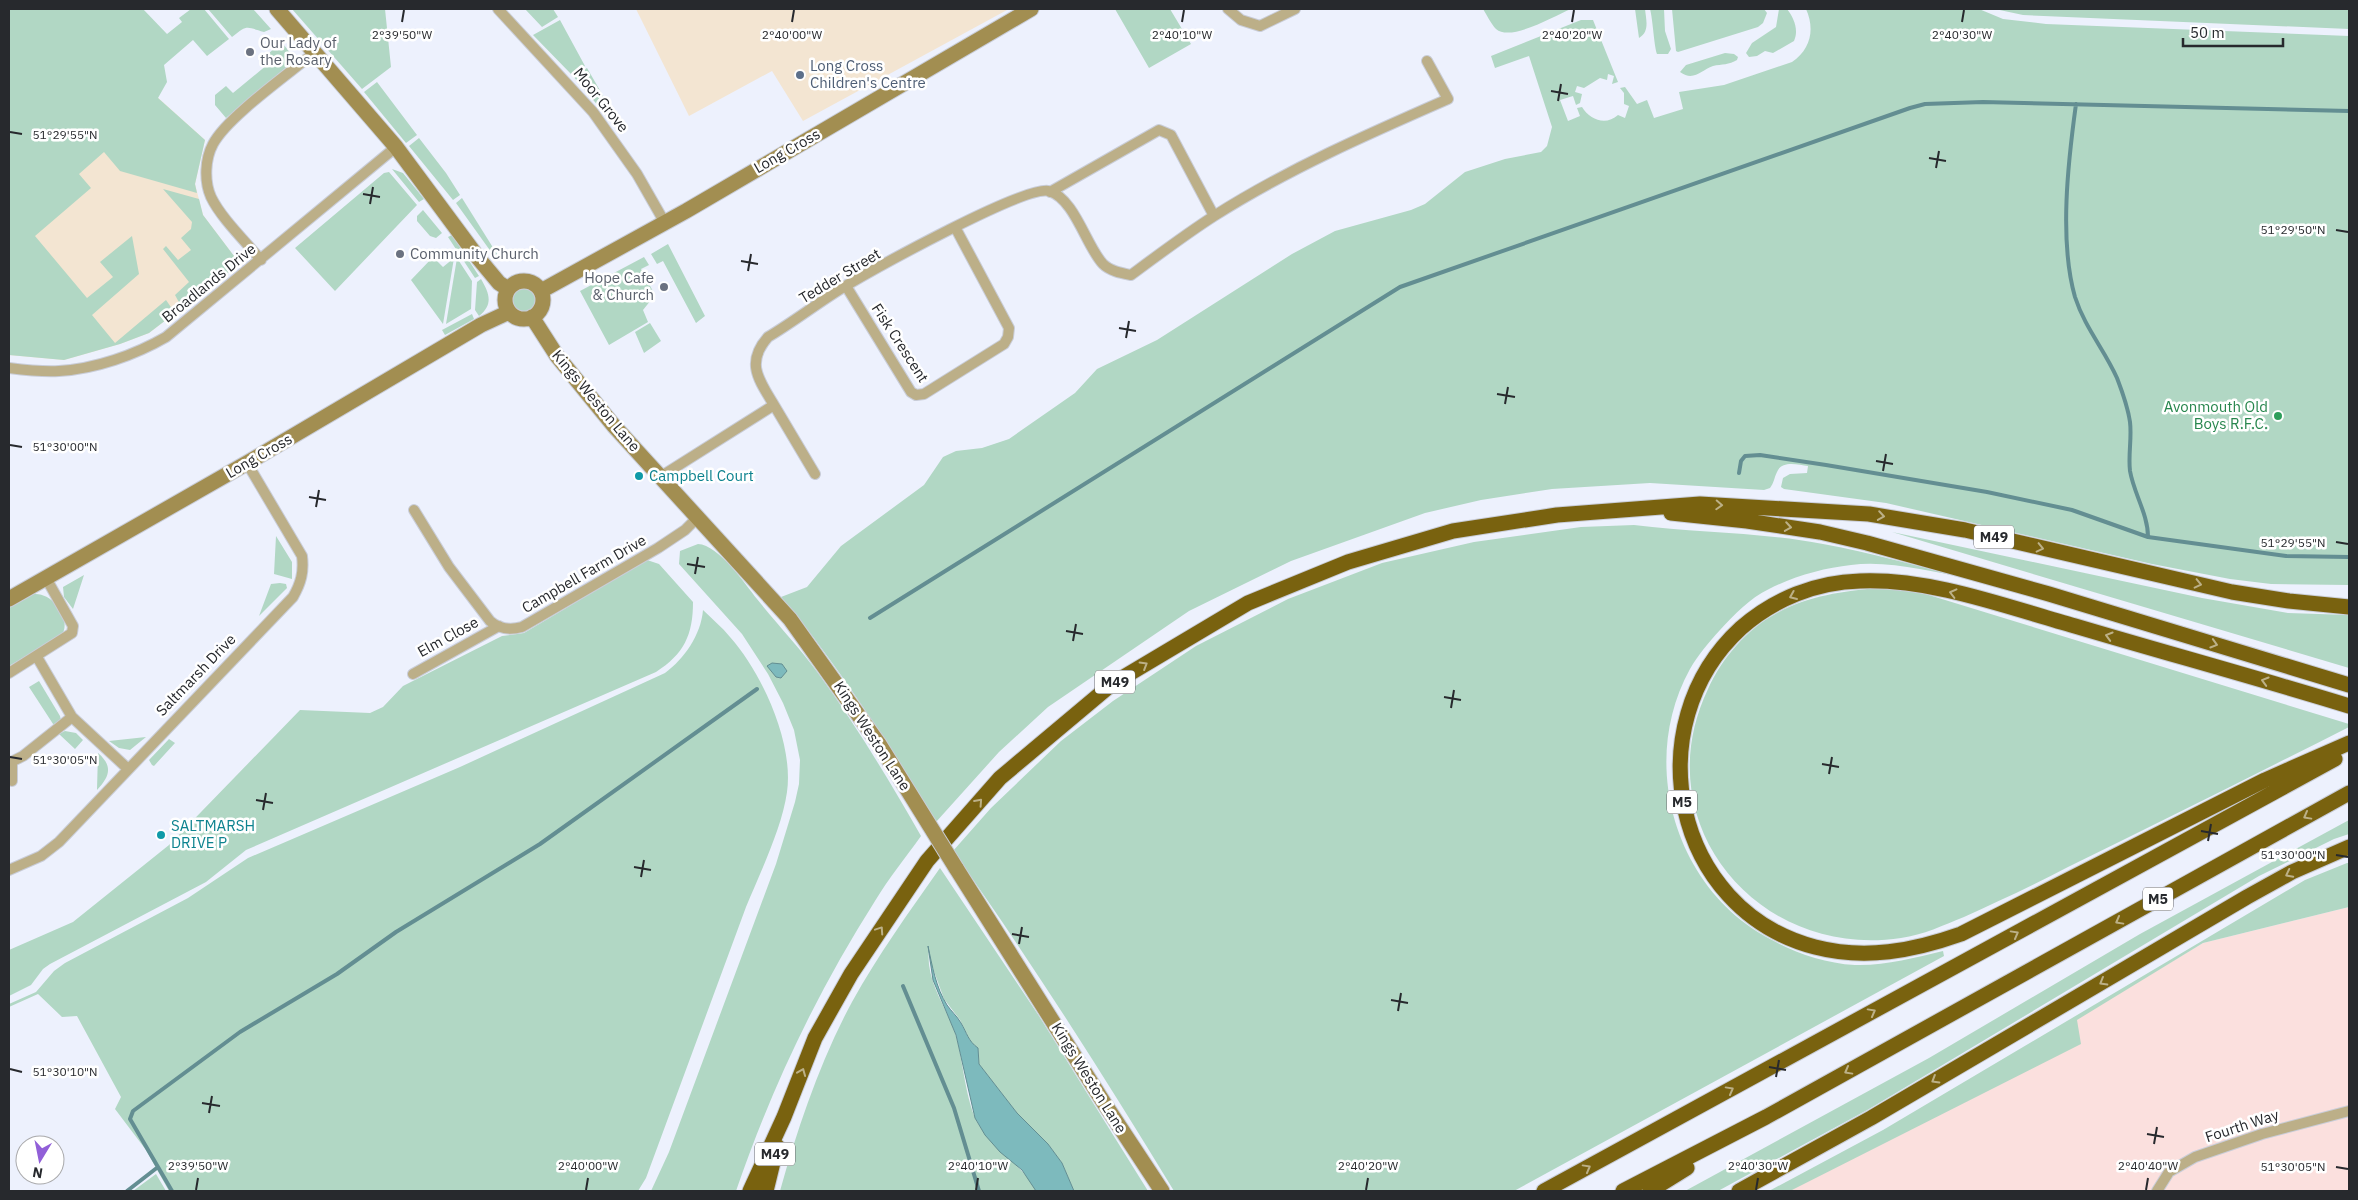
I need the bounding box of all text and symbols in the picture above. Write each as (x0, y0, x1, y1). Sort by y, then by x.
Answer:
scale bar (2183, 15, 2283, 47)
text: 50 m (2190, 23, 2225, 42)
text: 2°39'50"W (372, 27, 433, 42)
text: 2°40'00"W (762, 27, 823, 42)
text: 2°40'10"W (1152, 27, 1213, 42)
text: 2°40'20"W (1542, 27, 1603, 42)
text: 2°40'30"W (1932, 27, 1993, 42)
place label: Our Lady of the Rosary (260, 33, 337, 69)
marker: Our Lady of the Rosary (244, 46, 256, 58)
place label: Long Cross Children's Centre (810, 56, 926, 92)
street label: Moor Grove (570, 64, 633, 136)
marker: Long Cross Children's Centre (794, 69, 806, 81)
street label: Long Cross (750, 124, 823, 177)
text: 51°29'55"N (32, 127, 98, 142)
text: 51°29'50"N (2260, 222, 2326, 237)
street label: Broadlands Drive (158, 239, 259, 326)
place label: Community Church (410, 244, 539, 263)
street label: Tedder Street (796, 244, 884, 307)
marker: Community Church (394, 248, 406, 260)
place label: Hope Cafe & Church (584, 268, 654, 304)
marker: Hope Cafe & Church (658, 281, 670, 293)
street label: Fisk Crescent (868, 300, 933, 386)
street label: Kings Weston Lane (548, 346, 644, 455)
place label: Avonmouth Old Boys R.F.C. (2164, 397, 2268, 433)
marker: Avonmouth Old Boys R.F.C. (2272, 410, 2284, 422)
street label: Long Cross (222, 429, 295, 482)
text: 51°30'00"N (32, 439, 98, 454)
place label: Campbell Court (649, 466, 754, 485)
marker: Campbell Court (633, 470, 645, 482)
one-way arrow (1715, 500, 1723, 511)
one-way arrow (1876, 511, 1885, 521)
one-way arrow (1783, 522, 1792, 532)
road number: M49 (1974, 526, 2014, 548)
street label: Campbell Farm Drive (518, 530, 649, 617)
text: 51°29'55"N (2260, 535, 2326, 550)
one-way arrow (2035, 542, 2044, 553)
one-way arrow (2194, 578, 2203, 589)
one-way arrow (1948, 588, 1957, 599)
one-way arrow (1789, 589, 1798, 600)
street label: Elm Close (414, 612, 482, 661)
street label: Saltmarsh Drive (152, 630, 240, 720)
one-way arrow (2106, 632, 2114, 642)
one-way arrow (2210, 638, 2218, 648)
one-way arrow (1138, 661, 1147, 671)
road number: M49 (1095, 670, 1135, 694)
street label: Kings Weston Lane (830, 677, 915, 794)
one-way arrow (2262, 677, 2270, 687)
text: 51°30'05"N (32, 752, 98, 767)
road number: M5 (1667, 790, 1697, 814)
one-way arrow (974, 799, 982, 808)
one-way arrow (2303, 810, 2312, 820)
place label: SALTMARSH DRIVE P (171, 816, 255, 852)
marker: SALTMARSH DRIVE P (155, 829, 167, 841)
text: 51°30'00"N (2260, 847, 2326, 862)
one-way arrow (2285, 868, 2294, 878)
road number: M5 (2143, 888, 2173, 911)
one-way arrow (2115, 915, 2124, 925)
one-way arrow (874, 927, 884, 936)
one-way arrow (2010, 930, 2019, 940)
one-way arrow (2099, 975, 2108, 985)
one-way arrow (1867, 1008, 1876, 1018)
street label: Kings Weston Lane (1048, 1019, 1131, 1137)
text: 51°30'10"N (32, 1064, 98, 1079)
one-way arrow (1844, 1065, 1853, 1075)
one-way arrow (796, 1068, 806, 1077)
one-way arrow (1932, 1073, 1941, 1083)
one-way arrow (1724, 1086, 1733, 1096)
street label: Fourth Way (2203, 1105, 2282, 1146)
north arrow (15, 1135, 65, 1185)
road number: M49 (755, 1142, 795, 1166)
text: 2°39'50"W (168, 1158, 229, 1173)
text: 2°40'00"W (558, 1158, 619, 1173)
text: 2°40'10"W (948, 1158, 1009, 1173)
text: 2°40'20"W (1338, 1158, 1399, 1173)
text: 2°40'30"W (1728, 1158, 1789, 1173)
text: 2°40'40"W (2118, 1158, 2179, 1173)
text: 51°30'05"N (2260, 1159, 2326, 1174)
text: N (31, 1163, 44, 1183)
one-way arrow (1582, 1164, 1591, 1174)

